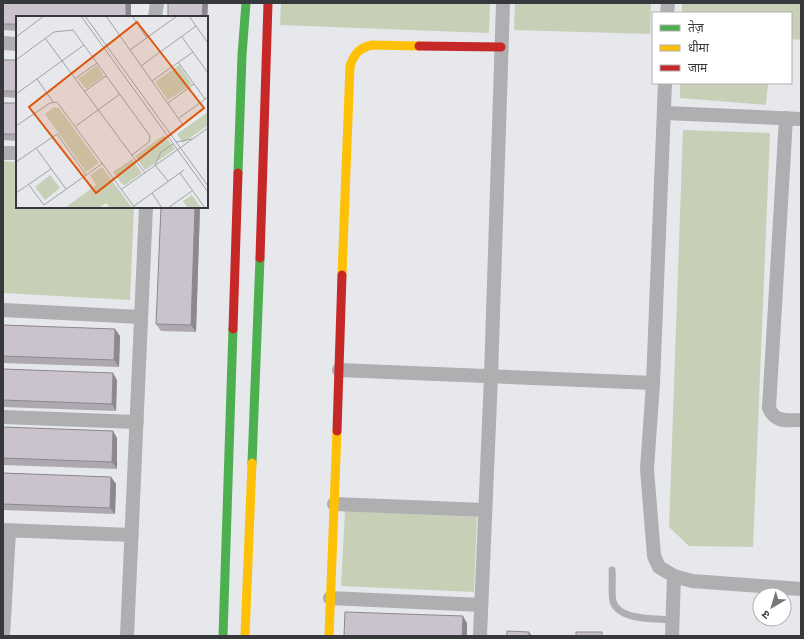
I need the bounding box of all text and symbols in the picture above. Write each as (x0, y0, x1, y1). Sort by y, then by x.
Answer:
legend (652, 12, 792, 84)
inset map (16, 16, 208, 208)
text: तेज़ (688, 20, 705, 37)
text: धीमा (688, 40, 710, 57)
text: जाम (688, 60, 708, 77)
north arrow (752, 587, 792, 627)
text: उ (759, 606, 773, 622)

